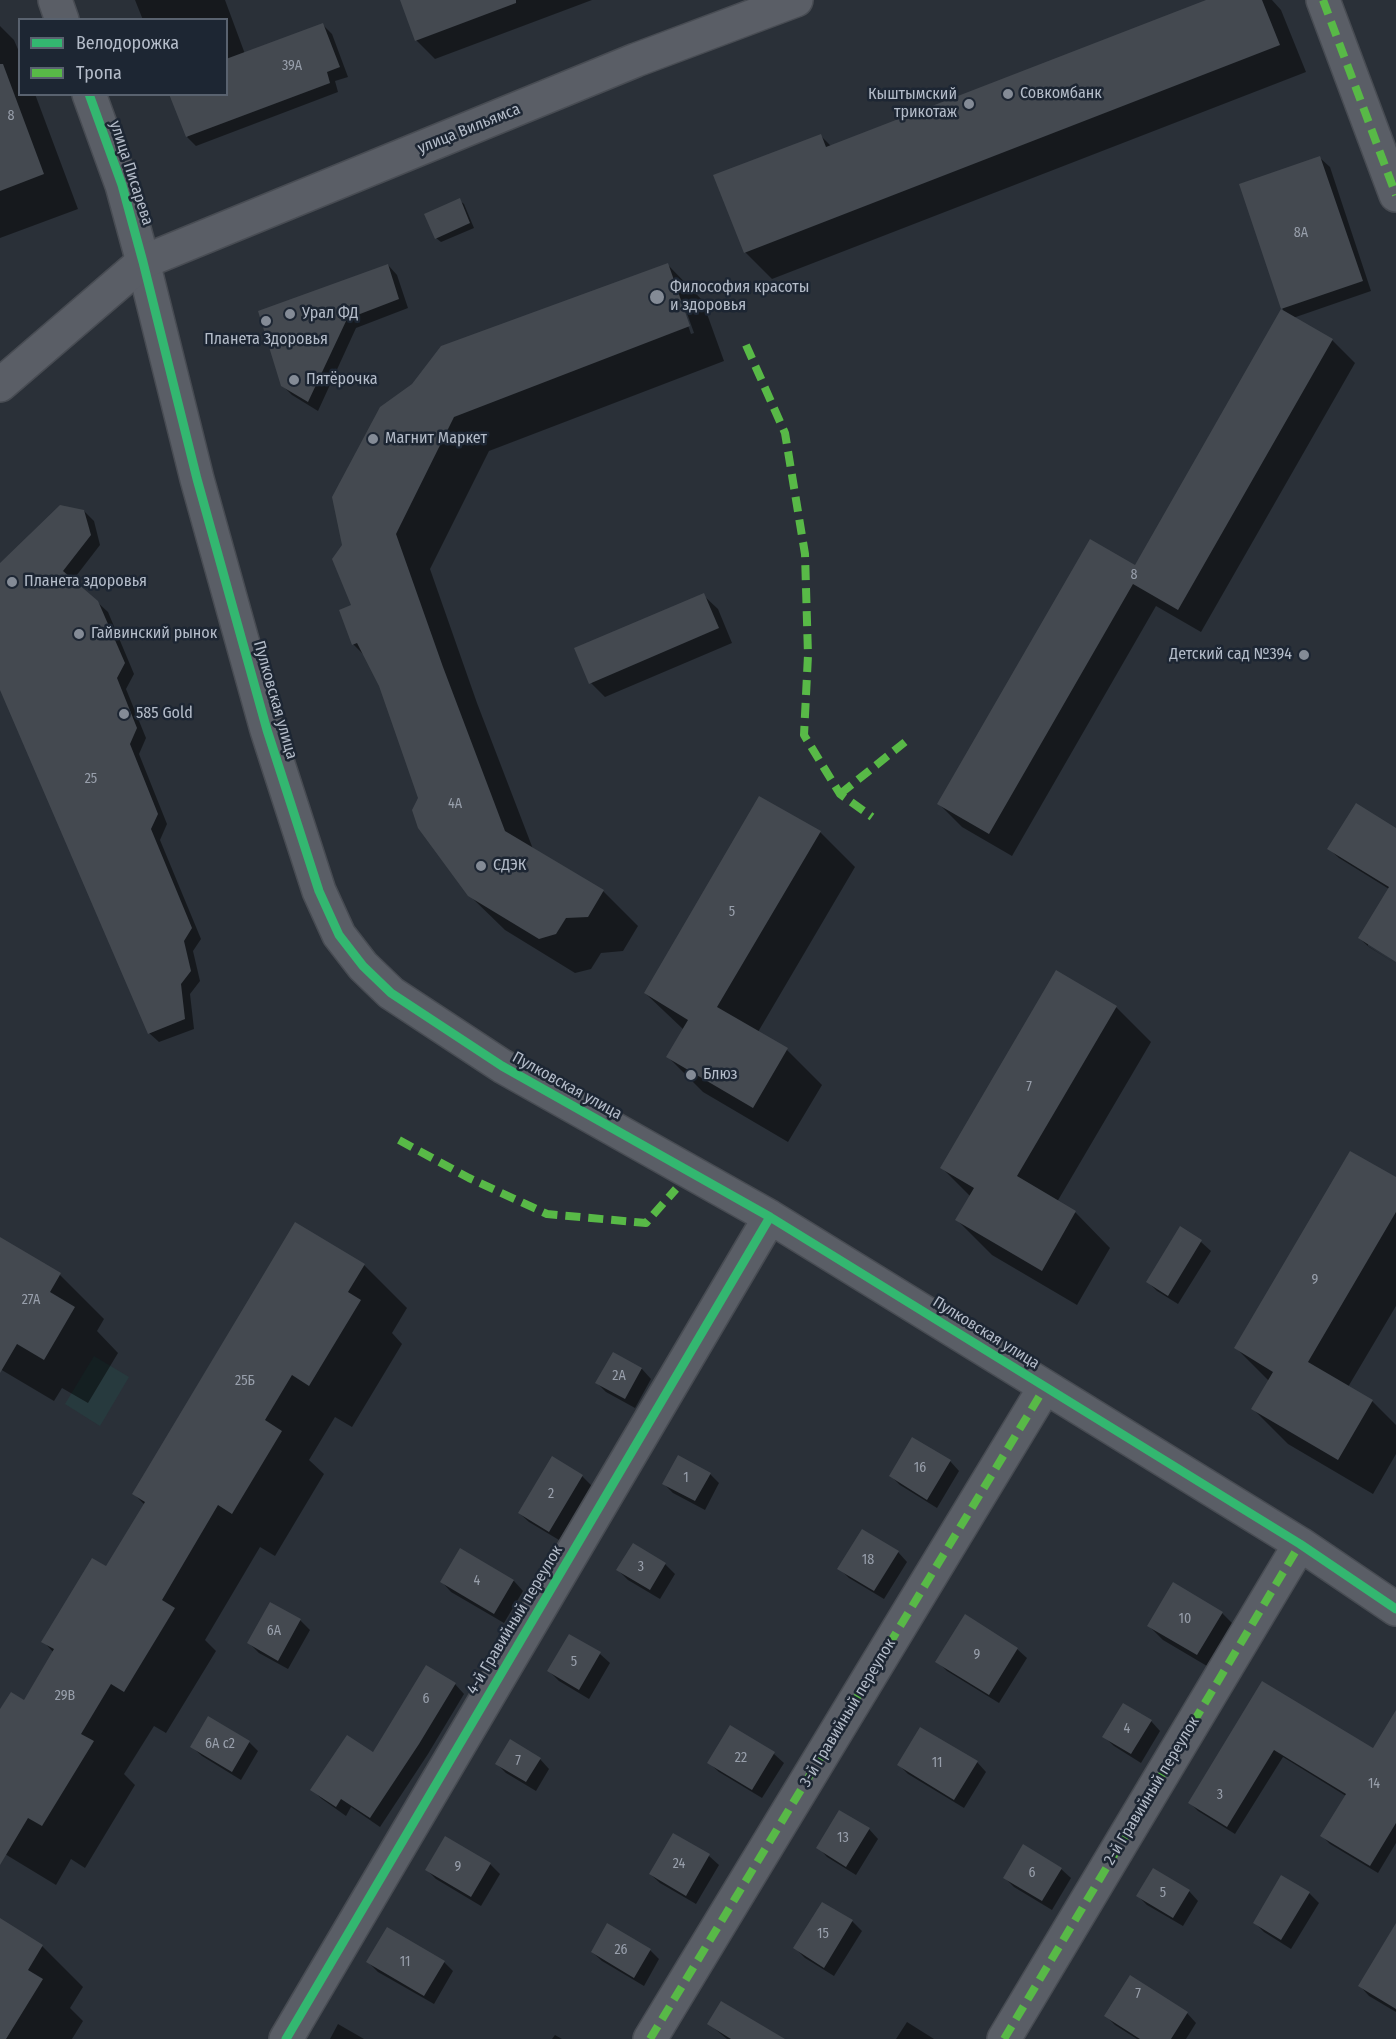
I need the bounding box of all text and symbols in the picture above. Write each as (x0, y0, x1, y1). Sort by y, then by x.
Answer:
legend (18, 18, 228, 96)
text: Велодорожка (76, 32, 179, 54)
house number: 39А (282, 58, 302, 74)
text: Тропа (76, 62, 122, 84)
place label: Совкомбанк (1020, 84, 1102, 104)
place label: Кыштымский трикотаж (868, 85, 957, 123)
marker: Совкомбанк (1001, 87, 1015, 101)
marker: Кыштымский трикотаж (962, 97, 976, 111)
street label: улица Вильямса (415, 100, 523, 158)
house number: 8 (8, 108, 14, 124)
street label: улица Писарева (105, 118, 157, 228)
house number: 8А (1294, 225, 1308, 241)
place label: Философия красоты и здоровья (670, 278, 809, 316)
marker: Философия красоты и здоровья (648, 288, 666, 306)
place label: Урал ФД (302, 304, 359, 324)
marker: Урал ФД (283, 307, 297, 321)
marker: Планета Здоровья (259, 314, 273, 328)
place label: Планета Здоровья (204, 330, 328, 350)
place label: Пятёрочка (306, 370, 378, 390)
marker: Пятёрочка (287, 373, 301, 387)
place label: Магнит Маркет (385, 429, 487, 449)
marker: Магнит Маркет (366, 432, 380, 446)
house number: 8 (1131, 567, 1137, 583)
place label: Планета здоровья (24, 572, 147, 592)
marker: Планета здоровья (5, 575, 19, 589)
place label: Гайвинский рынок (91, 624, 217, 644)
marker: Гайвинский рынок (72, 627, 86, 641)
street label: Пулковская улица (249, 639, 301, 761)
place label: Детский сад №394 (1169, 645, 1292, 665)
marker: Детский сад №394 (1297, 648, 1311, 662)
place label: 585 Gold (136, 704, 193, 724)
marker: 585 Gold (117, 707, 131, 721)
house number: 25 (85, 771, 97, 787)
house number: 4А (448, 796, 462, 812)
place label: СДЭК (493, 856, 526, 876)
marker: СДЭК (474, 859, 488, 873)
house number: 5 (729, 904, 735, 920)
street label: Пулковская улица (509, 1048, 625, 1124)
place label: Блюз (703, 1065, 738, 1085)
marker: Блюз (684, 1068, 698, 1082)
house number: 7 (1026, 1079, 1032, 1095)
house number: 9 (1312, 1272, 1318, 1288)
house number: 27А (22, 1292, 40, 1308)
street label: Пулковская улица (929, 1292, 1043, 1374)
house number: 2А (612, 1368, 626, 1384)
house number: 25Б (235, 1373, 255, 1389)
house number: 16 (914, 1460, 926, 1476)
house number: 1 (683, 1470, 689, 1486)
house number: 2 (548, 1486, 554, 1502)
street label: 4-й Гравийный переулок (463, 1542, 567, 1698)
house number: 18 (862, 1552, 874, 1568)
house number: 3 (638, 1559, 644, 1575)
house number: 4 (474, 1573, 480, 1589)
house number: 10 (1179, 1611, 1191, 1627)
house number: 6А (267, 1623, 281, 1639)
street label: 3-й Гравийный переулок (796, 1635, 900, 1791)
house number: 9 (974, 1647, 980, 1663)
house number: 5 (571, 1654, 577, 1670)
house number: 29В (55, 1688, 75, 1704)
house number: 6 (423, 1691, 429, 1707)
street label: 2-й Гравийный переулок (1100, 1713, 1204, 1869)
house number: 4 (1124, 1721, 1130, 1737)
house number: 6А с2 (205, 1736, 235, 1752)
house number: 22 (735, 1750, 747, 1766)
house number: 7 (515, 1753, 521, 1769)
house number: 11 (932, 1755, 942, 1771)
house number: 14 (1368, 1776, 1380, 1792)
house number: 3 (1217, 1787, 1223, 1803)
house number: 13 (837, 1830, 849, 1846)
house number: 24 (673, 1856, 685, 1872)
house number: 9 (455, 1859, 461, 1875)
house number: 6 (1029, 1865, 1035, 1881)
house number: 5 (1160, 1885, 1166, 1901)
house number: 15 (817, 1926, 829, 1942)
house number: 26 (614, 1942, 628, 1958)
house number: 11 (400, 1954, 410, 1970)
house number: 7 (1135, 1986, 1141, 2002)

